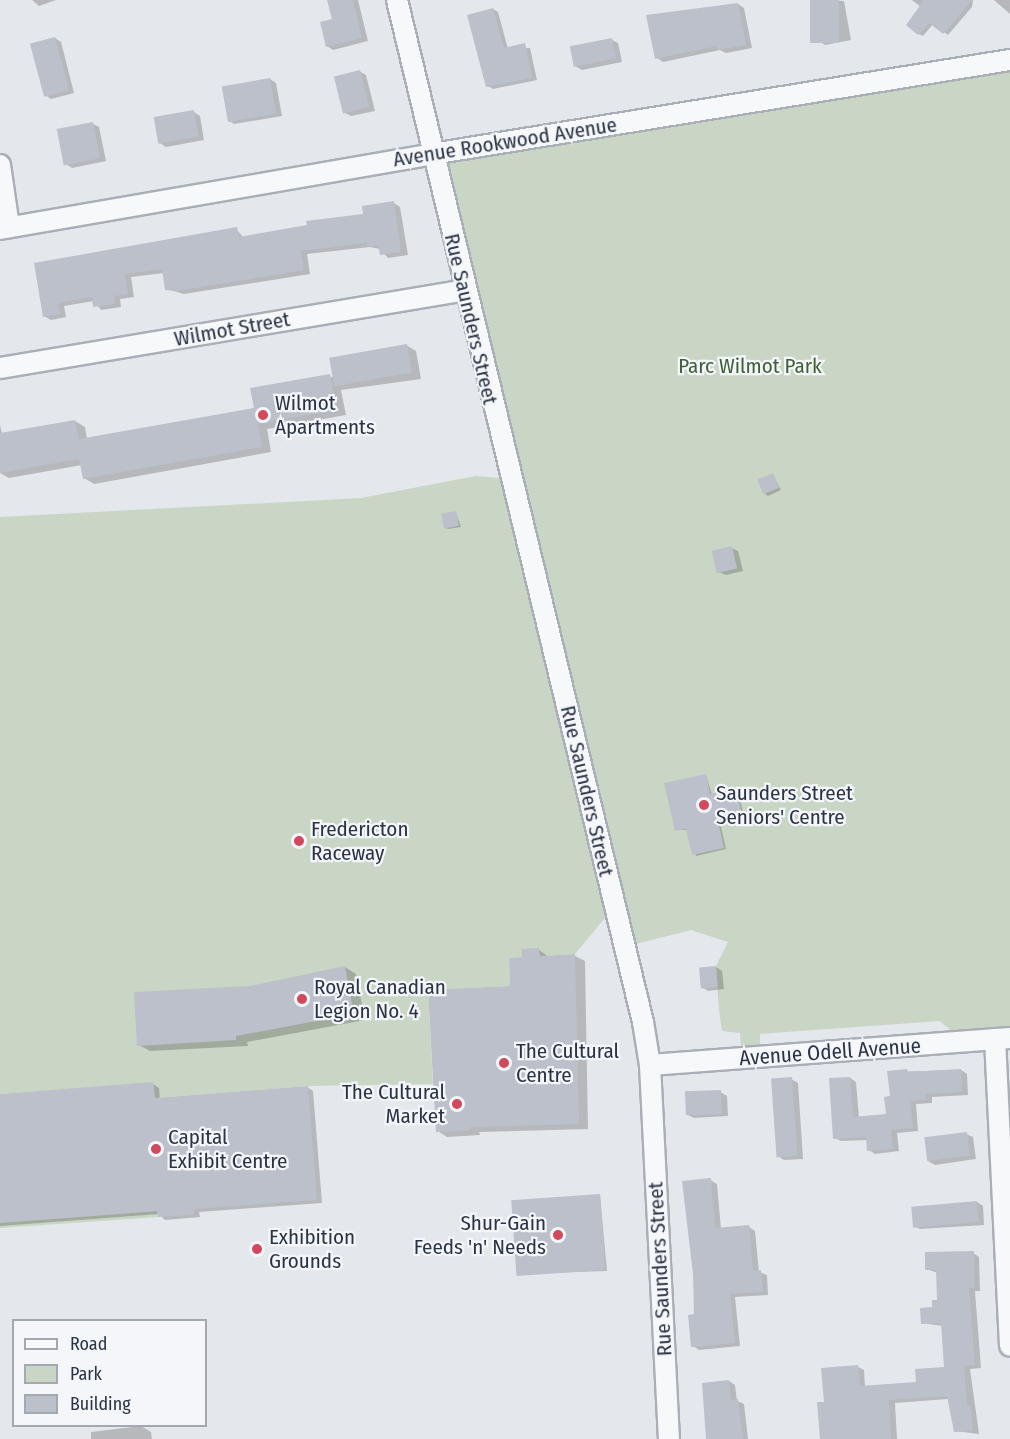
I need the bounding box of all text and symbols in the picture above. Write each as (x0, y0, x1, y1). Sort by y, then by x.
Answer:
street label: Avenue Rookwood Avenue (391, 112, 619, 172)
street label: Rue Saunders Street (439, 231, 503, 407)
street label: Wilmot Street (172, 306, 292, 352)
park label: Parc Wilmot Park (678, 353, 822, 379)
place label: Wilmot Apartments (275, 390, 375, 440)
marker: Wilmot Apartments (256, 408, 270, 422)
street label: Rue Saunders Street (555, 703, 619, 879)
place label: Saunders Street Seniors' Centre (716, 780, 853, 830)
marker: Saunders Street Seniors' Centre (697, 798, 711, 812)
place label: Fredericton Raceway (311, 816, 408, 866)
marker: Fredericton Raceway (292, 834, 306, 848)
place label: Royal Canadian Legion No. 4 (314, 974, 446, 1024)
marker: Royal Canadian Legion No. 4 (295, 992, 309, 1006)
street label: Avenue Odell Avenue (738, 1033, 922, 1071)
place label: The Cultural Centre (516, 1038, 619, 1088)
marker: The Cultural Centre (497, 1056, 511, 1070)
place label: The Cultural Market (342, 1079, 445, 1129)
marker: The Cultural Market (450, 1097, 464, 1111)
place label: Capital Exhibit Centre (168, 1124, 287, 1174)
marker: Capital Exhibit Centre (149, 1142, 163, 1156)
street label: Rue Saunders Street (643, 1181, 677, 1357)
place label: Shur-Gain Feeds 'n' Needs (414, 1210, 546, 1260)
place label: Exhibition Grounds (269, 1224, 355, 1274)
marker: Shur-Gain Feeds 'n' Needs (551, 1228, 565, 1242)
marker: Exhibition Grounds (250, 1242, 264, 1256)
legend (12, 1319, 207, 1427)
text: Road (70, 1333, 107, 1355)
text: Park (70, 1363, 102, 1385)
text: Building (70, 1393, 131, 1415)

